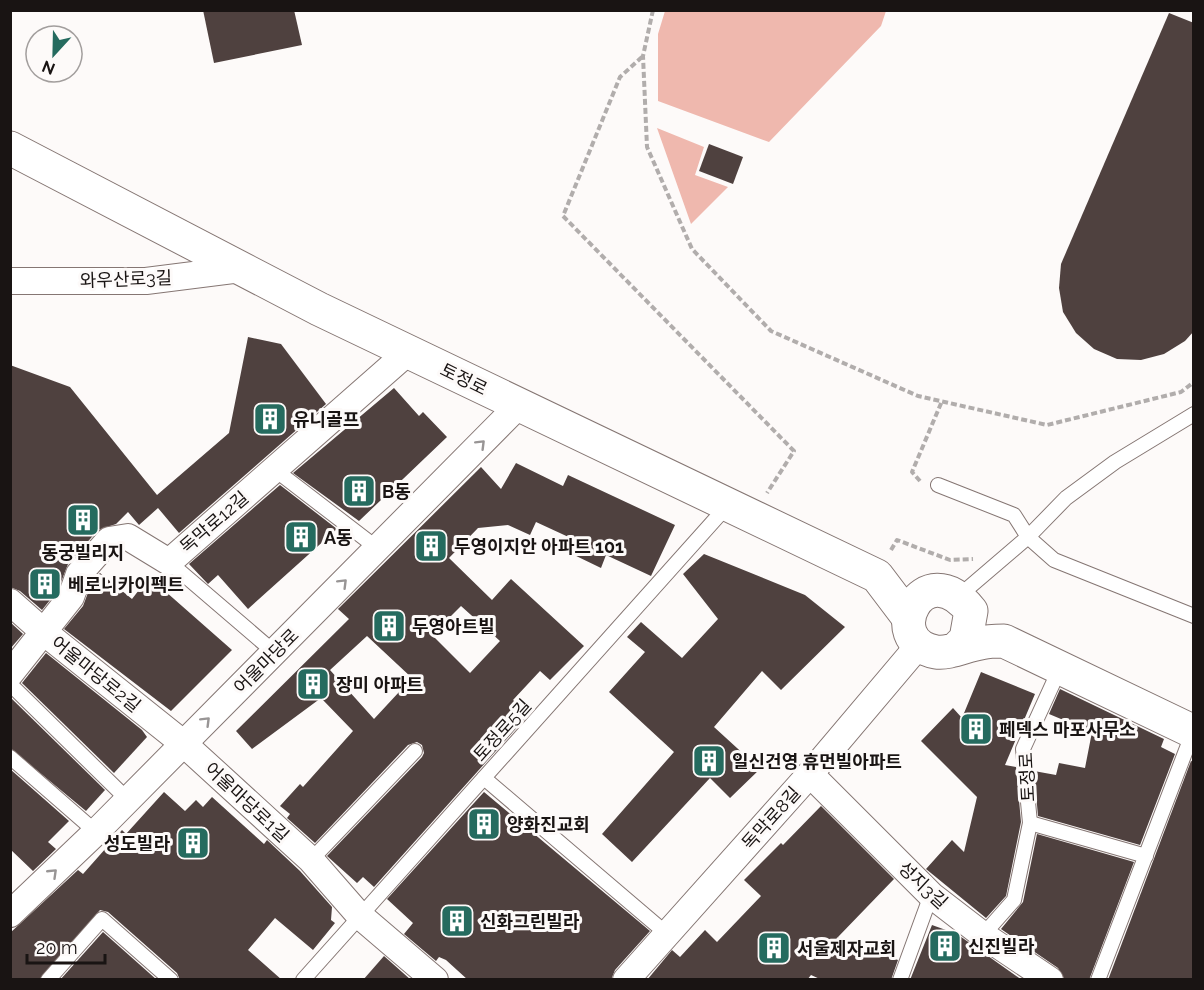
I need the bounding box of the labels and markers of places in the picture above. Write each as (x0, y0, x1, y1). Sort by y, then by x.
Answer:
building icon: 유니골프 (252, 401, 288, 437)
place label: 유니골프 (293, 409, 359, 430)
building icon: B동 (341, 473, 377, 509)
place label: B동 (382, 481, 411, 502)
building icon: 동궁빌리지 (65, 502, 101, 538)
building icon: A동 (283, 519, 319, 555)
place label: A동 (324, 527, 353, 548)
building icon: 두영이지안 아파트 101 (413, 528, 449, 564)
place label: 두영이지안 아파트 101 (454, 536, 624, 557)
place label: 동궁빌리지 (42, 542, 124, 563)
building icon: 베로니카이펙트 (27, 566, 63, 602)
place label: 베로니카이펙트 (68, 574, 184, 595)
building icon: 두영아트빌 (371, 608, 407, 644)
place label: 두영아트빌 (412, 616, 495, 637)
building icon: 장미 아파트 (295, 666, 331, 702)
place label: 장미 아파트 (336, 674, 423, 695)
building icon: 페덱스 마포사무소 (958, 711, 994, 747)
place label: 페덱스 마포사무소 (999, 719, 1136, 740)
building icon: 일신건영 휴먼빌아파트 (691, 743, 727, 779)
place label: 일신건영 휴먼빌아파트 (732, 751, 902, 772)
building icon: 양화진교회 (466, 806, 502, 842)
place label: 양화진교회 (507, 814, 590, 835)
building icon: 성도빌라 (175, 825, 211, 861)
place label: 성도빌라 (104, 833, 170, 854)
building icon: 신화그린빌라 (439, 903, 475, 939)
place label: 신화그린빌라 (480, 911, 580, 932)
building icon: 신진빌라 (927, 928, 963, 964)
building icon: 서울제자교회 (756, 930, 792, 966)
place label: 신진빌라 (968, 936, 1035, 957)
place label: 서울제자교회 (797, 938, 896, 959)

